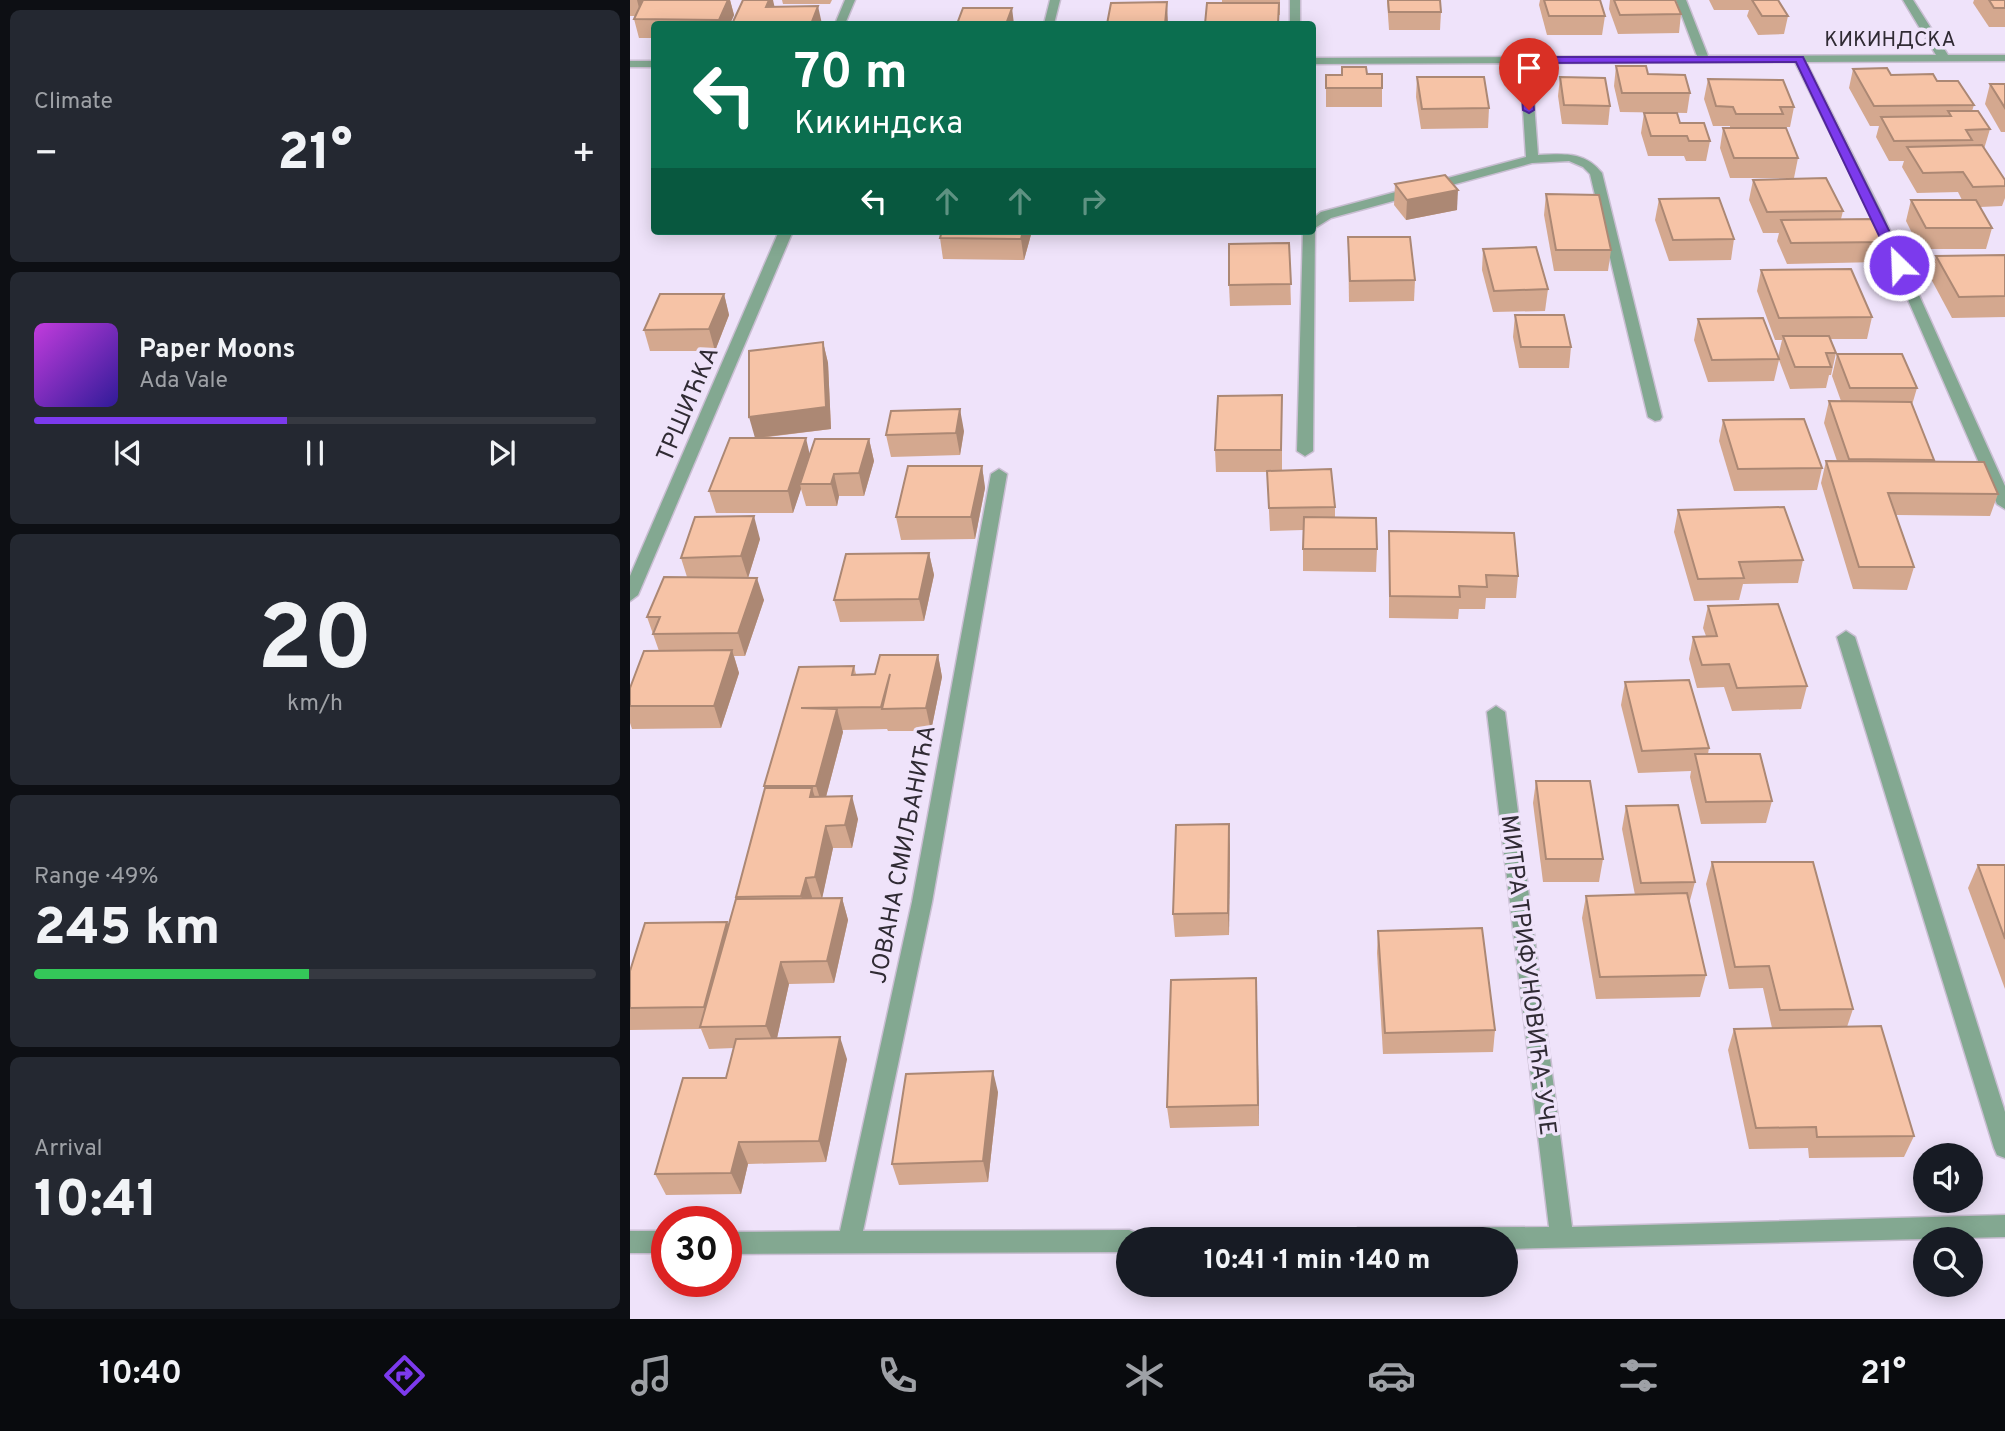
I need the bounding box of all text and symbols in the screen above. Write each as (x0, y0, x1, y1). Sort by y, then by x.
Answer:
street label: КИКИНДСКА (1824, 27, 1956, 54)
pin (1499, 38, 1559, 110)
text: 70 m (794, 44, 908, 106)
icon: left (679, 49, 770, 140)
icon: arrive (1510, 49, 1548, 87)
text: Climate (34, 88, 113, 117)
text: Кикиндска (794, 105, 963, 145)
text: 21° (278, 122, 352, 188)
text: − (34, 131, 59, 180)
text: + (571, 131, 596, 180)
icon: left (855, 182, 893, 220)
icon: ahead (928, 182, 966, 220)
icon: ahead (1001, 182, 1039, 220)
icon: right (1074, 182, 1112, 220)
position arrow (1862, 228, 1936, 302)
text: Paper Moons (139, 334, 295, 367)
street label: ТРШИЋКА (651, 343, 727, 467)
text: Ada Vale (139, 367, 228, 396)
icon: previous (109, 434, 147, 472)
icon: pause (296, 434, 334, 472)
icon: next (483, 434, 521, 472)
text: 20 (257, 587, 373, 702)
text: km/h (287, 690, 343, 719)
street label: ЈОВАНА СМИЉАНИЋА (864, 723, 944, 986)
street label: МИТРА ТРИФУНОВИЋА-УЧЕ (1492, 813, 1562, 1137)
text: Range · 49% (34, 863, 158, 892)
text: 245 km (34, 897, 220, 963)
text: Arrival (34, 1135, 103, 1164)
map controls (1913, 1143, 1983, 1297)
button: sound (1913, 1143, 1983, 1213)
text: 10:41 (34, 1169, 158, 1235)
speed limit sign: 30 (651, 1206, 742, 1297)
button: search (1913, 1227, 1983, 1297)
text: 10:41 · 1 min · 140 m (1204, 1245, 1430, 1278)
icon: directions (380, 1351, 429, 1400)
icon: music (627, 1351, 676, 1400)
icon: phone (873, 1351, 922, 1400)
icon: climate (1120, 1351, 1169, 1400)
icon: car (1367, 1351, 1416, 1400)
icon: filters (1614, 1351, 1663, 1400)
text: 10:40 (99, 1355, 182, 1395)
text: 21° (1860, 1355, 1906, 1395)

